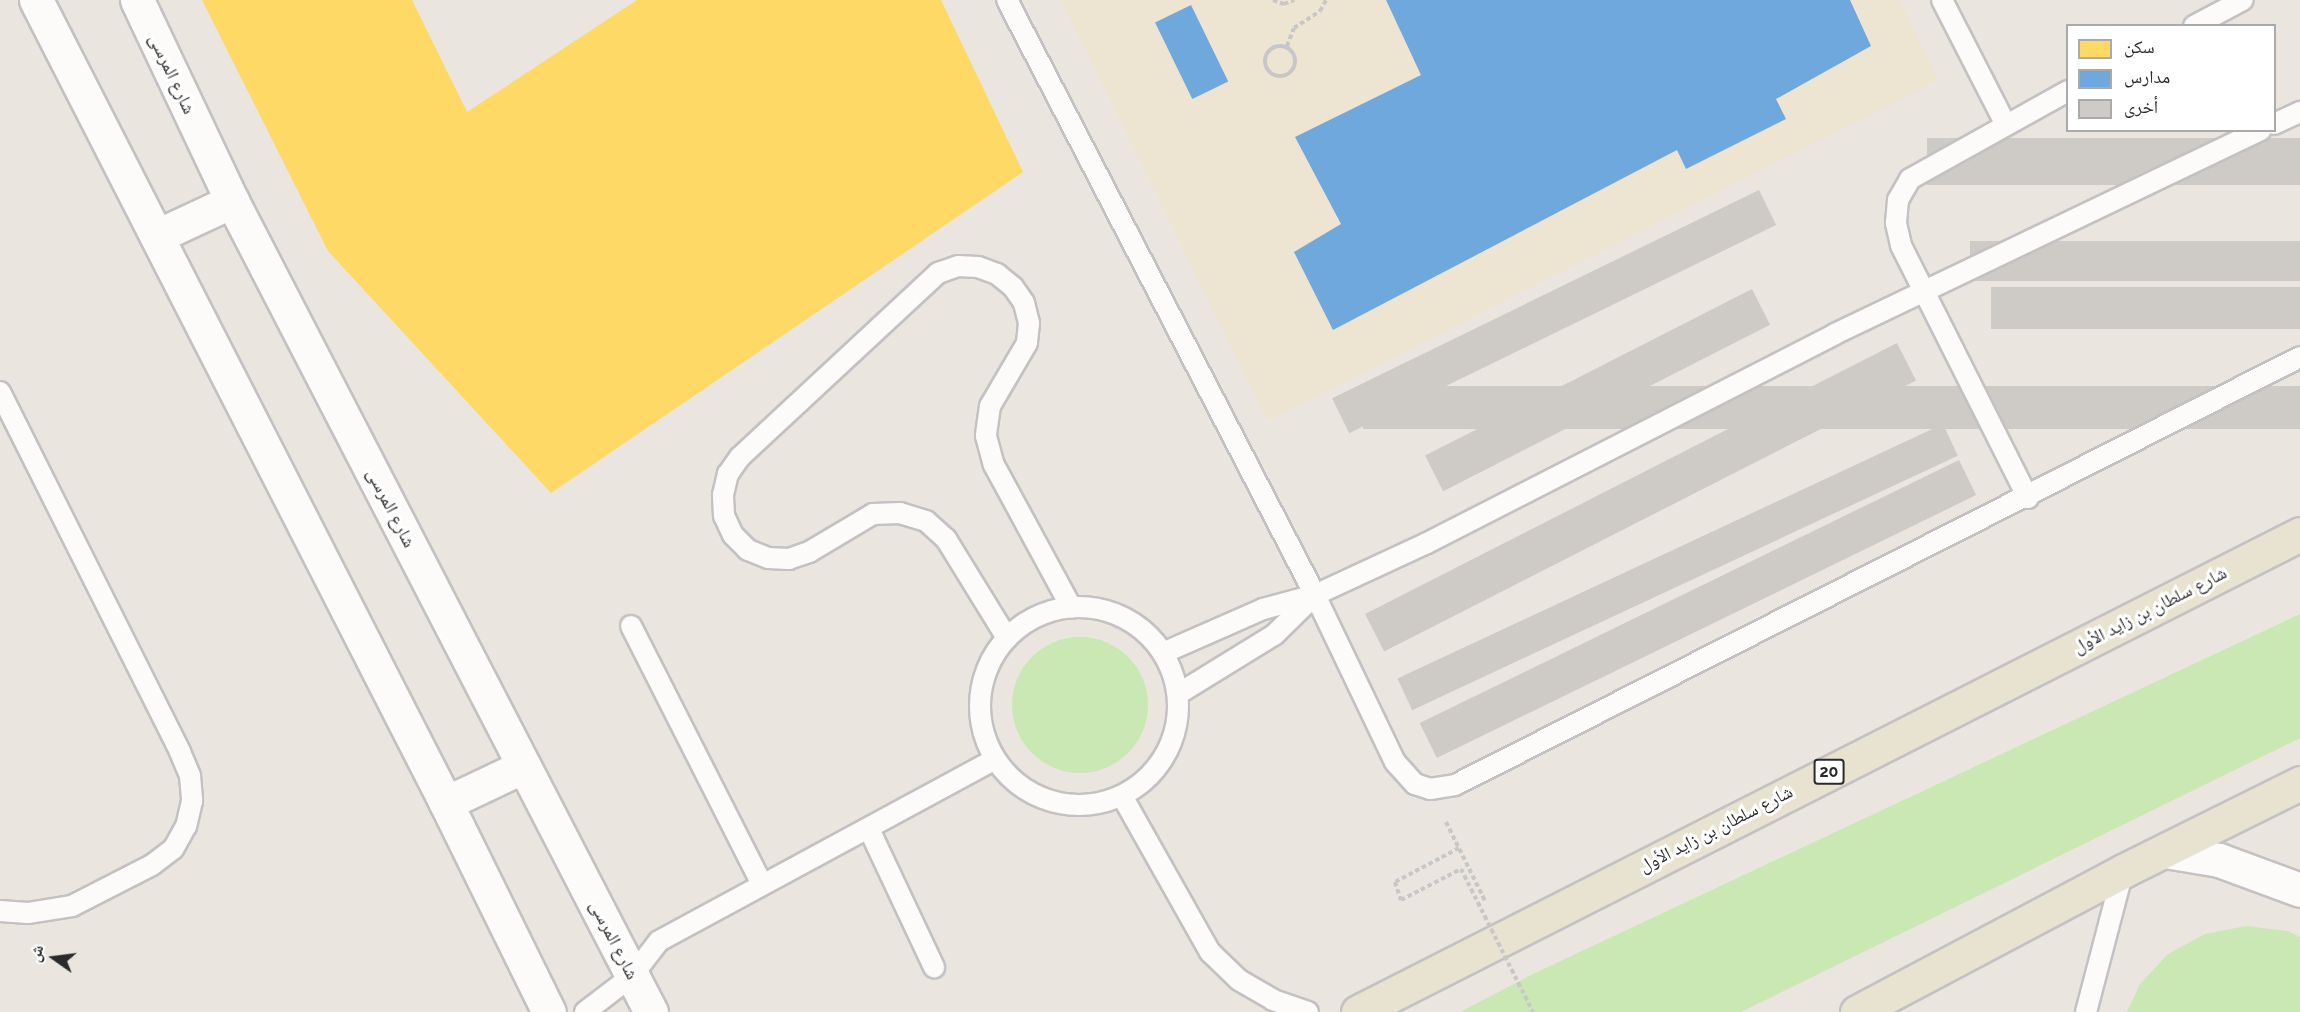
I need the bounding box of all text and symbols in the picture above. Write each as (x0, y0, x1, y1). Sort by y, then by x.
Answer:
legend (2066, 24, 2276, 132)
street label: شارع المرسى (144, 31, 200, 117)
text: سكن (2124, 36, 2155, 57)
text: مدارس (2124, 66, 2170, 87)
text: أخرى (2124, 96, 2158, 117)
street label: شارع المرسى (362, 465, 420, 551)
street label: شارع سلطان بن زايد الأول (2070, 562, 2230, 658)
road number: 20 (1812, 759, 1846, 785)
street label: شارع سلطان بن زايد الأول (1636, 781, 1796, 877)
street label: شارع المرسى (585, 897, 643, 983)
north arrow (24, 928, 84, 988)
text: ش (25, 943, 47, 964)

